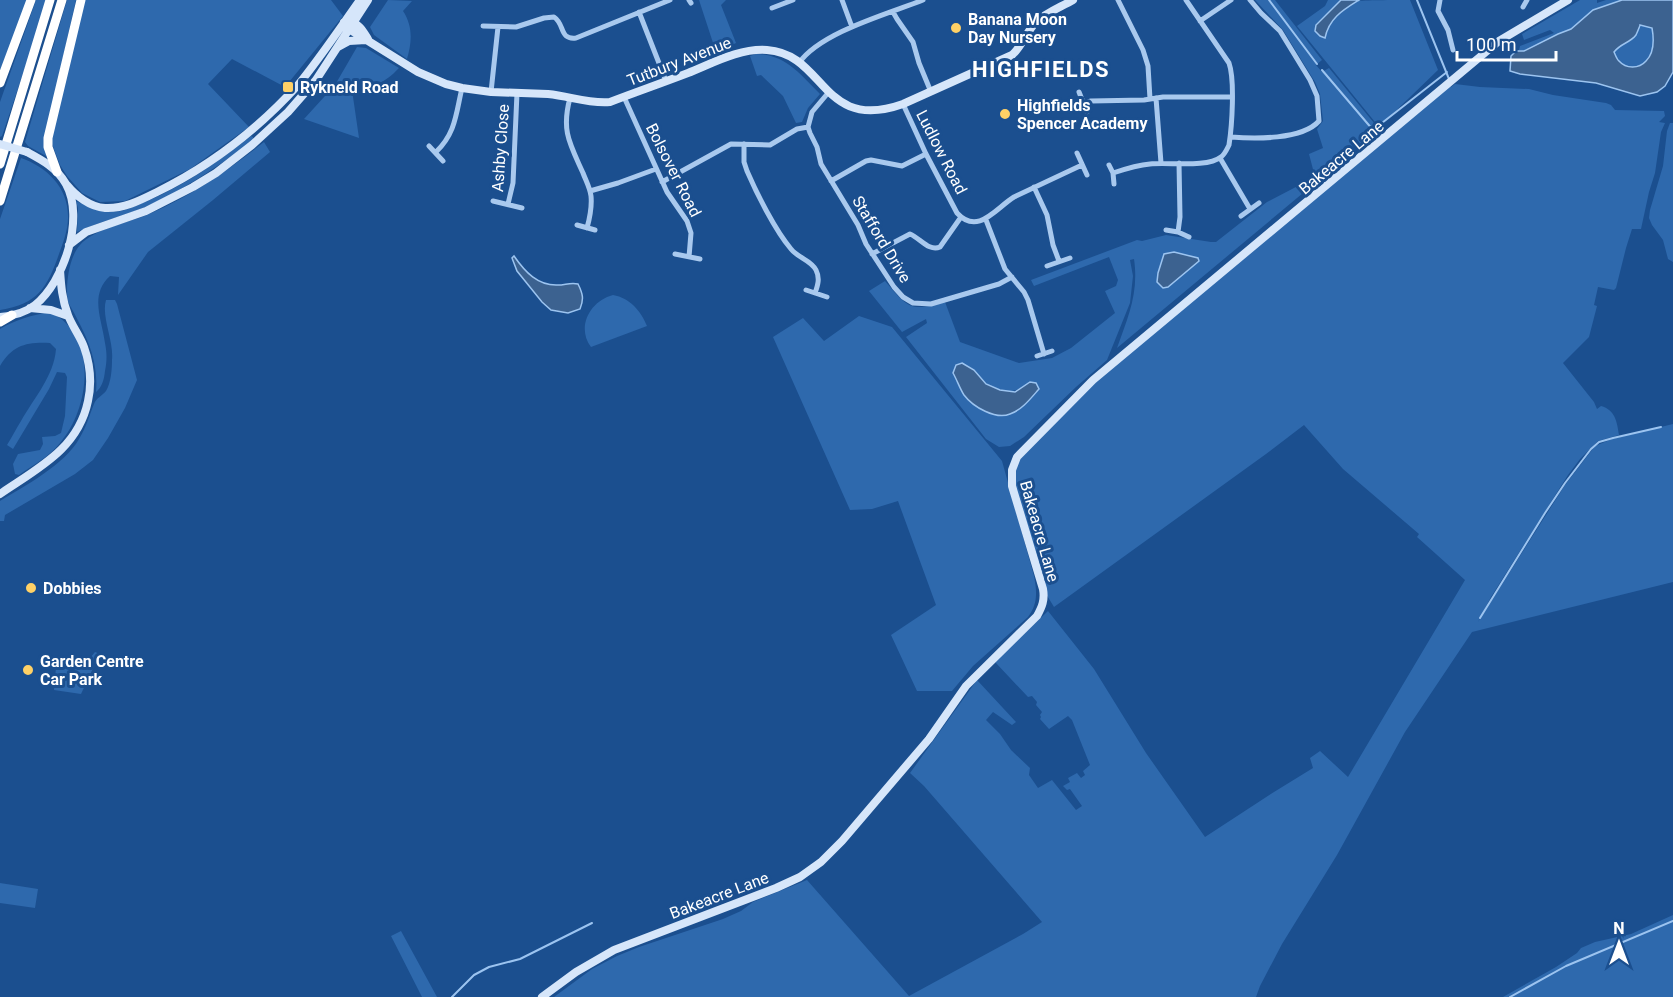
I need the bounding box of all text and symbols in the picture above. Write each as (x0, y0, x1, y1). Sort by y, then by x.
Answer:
place label: Banana Moon Day Nursery (968, 10, 1067, 47)
marker: Banana Moon Day Nursery (949, 21, 963, 35)
scale bar (1457, 24, 1556, 62)
street label: Tutbury Avenue (624, 33, 734, 90)
text: 100 m (1466, 34, 1517, 55)
district label: HIGHFIELDS (972, 57, 1110, 82)
place label: Rykneld Road (300, 78, 399, 97)
marker: Rykneld Road (281, 80, 295, 94)
place label: Highfields Spencer Academy (1017, 96, 1148, 133)
street label: Ashby Close (488, 103, 513, 193)
street label: Ludlow Road (912, 107, 971, 197)
marker: Highfields Spencer Academy (998, 107, 1012, 121)
street label: Bakeacre Lane (1295, 116, 1387, 198)
street label: Bolsover Road (642, 120, 705, 220)
street label: Stafford Drive (848, 192, 915, 286)
street label: Bakeacre Lane (1016, 478, 1063, 584)
place label: Dobbies (43, 579, 102, 598)
marker: Dobbies (24, 581, 38, 595)
place label: Garden Centre Car Park (40, 652, 144, 689)
marker: Garden Centre Car Park (21, 663, 35, 677)
street label: Bakeacre Lane (667, 868, 771, 923)
north arrow (1589, 913, 1649, 973)
text: N (1613, 919, 1625, 938)

